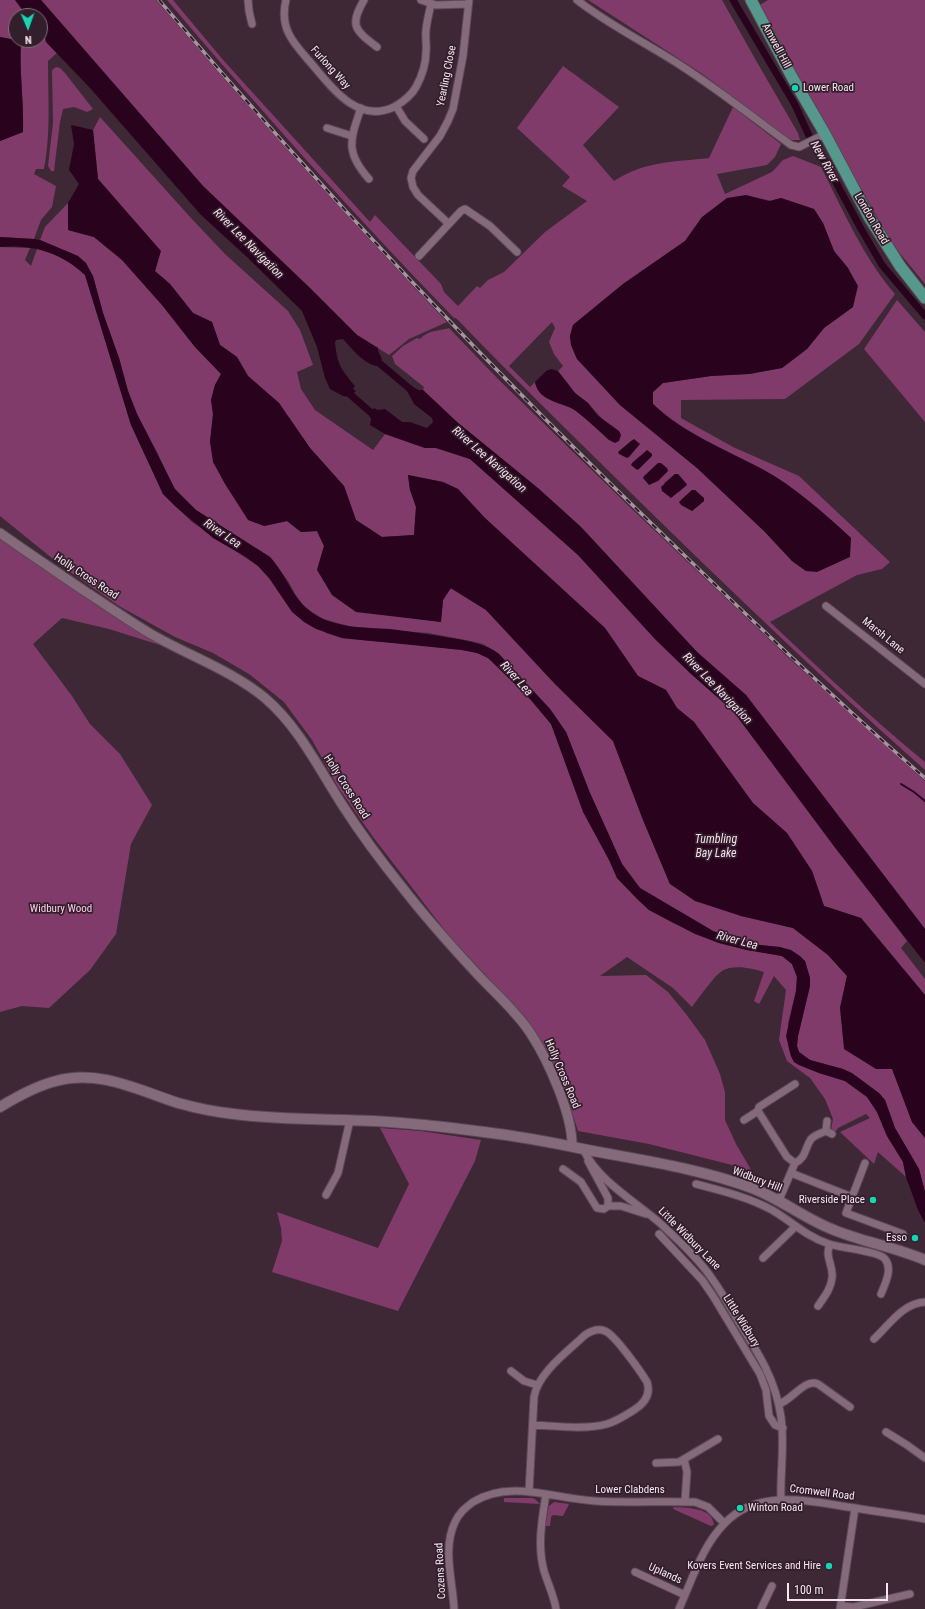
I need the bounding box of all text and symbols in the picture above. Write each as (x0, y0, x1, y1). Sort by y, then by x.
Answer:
north arrow (8, 8, 48, 48)
street label: Amwell Hill (759, 21, 793, 71)
text: N (25, 33, 32, 46)
street label: Furlong Way (307, 44, 353, 92)
street label: Yearling Close (435, 44, 459, 108)
place label: Lower Road (803, 81, 854, 95)
marker: Lower Road (790, 83, 800, 93)
water label: New River (807, 139, 841, 185)
street label: London Road (851, 191, 891, 247)
water label: River Lee Navigation (210, 206, 286, 282)
water label: River Lee Navigation (449, 424, 529, 496)
water label: River Lea (201, 516, 243, 552)
street label: Holly Cross Road (51, 551, 121, 603)
street label: Marsh Lane (859, 615, 907, 657)
water label: River Lee Navigation (679, 650, 755, 728)
water label: River Lea (497, 659, 535, 699)
street label: Holly Cross Road (320, 752, 372, 822)
water label: Tumbling Bay Lake (695, 833, 737, 861)
park label: Widbury Wood (30, 902, 92, 916)
water label: River Lea (715, 929, 759, 953)
street label: Holly Cross Road (541, 1037, 583, 1111)
street label: Widbury Hill (730, 1165, 784, 1195)
place label: Riverside Place (799, 1193, 865, 1207)
marker: Riverside Place (868, 1195, 878, 1205)
street label: Little Widbury Lane (655, 1205, 723, 1273)
place label: Esso (886, 1231, 907, 1245)
marker: Esso (910, 1233, 920, 1243)
street label: Little Widbury (720, 1292, 762, 1350)
street label: Cromwell Road (789, 1482, 855, 1504)
street label: Lower Clabdens (595, 1483, 665, 1497)
place label: Winton Road (748, 1501, 803, 1515)
marker: Winton Road (735, 1503, 745, 1513)
street label: Cozens Road (433, 1542, 449, 1600)
place label: Kovers Event Services and Hire (687, 1559, 821, 1573)
street label: Uplands (646, 1561, 684, 1587)
marker: Kovers Event Services and Hire (824, 1561, 834, 1571)
scale bar (789, 1575, 890, 1601)
text: 100 m (794, 1583, 824, 1597)

